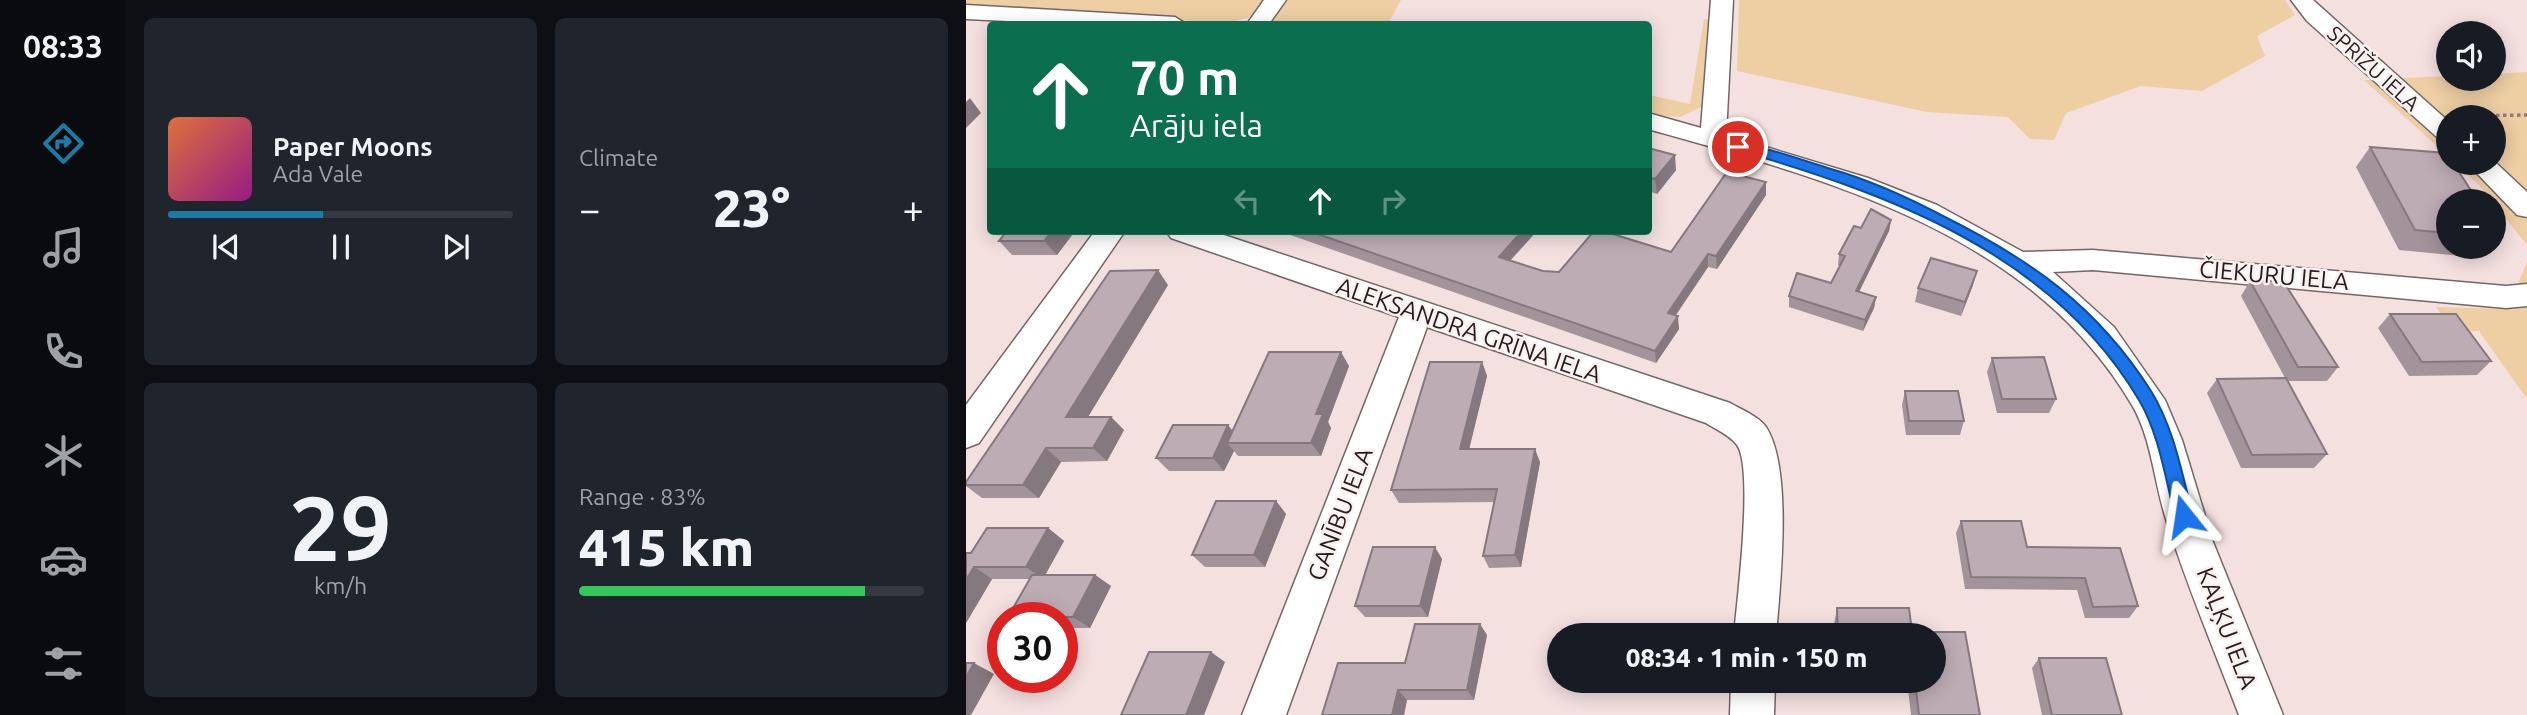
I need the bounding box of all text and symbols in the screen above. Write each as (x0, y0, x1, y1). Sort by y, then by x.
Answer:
street label: SPRĪŽU IELA (2323, 21, 2425, 116)
map controls (2436, 21, 2506, 259)
button: sound (2436, 21, 2506, 91)
text: 08:33 (23, 28, 103, 64)
icon: ahead (1015, 49, 1106, 140)
text: 70 m (1130, 49, 1239, 104)
button: + (2436, 105, 2506, 175)
text: Arāju iela (1130, 107, 1263, 143)
pin (1708, 117, 1768, 177)
icon: directions (39, 119, 88, 168)
icon: arrive (1719, 128, 1757, 166)
text: Paper Moons (273, 132, 432, 161)
text: Climate (579, 145, 658, 170)
text: Ada Vale (273, 161, 363, 186)
text: 23° (713, 179, 790, 237)
icon: left (1228, 182, 1266, 220)
icon: ahead (1301, 182, 1339, 220)
icon: right (1374, 182, 1412, 220)
text: − (579, 188, 600, 230)
text: + (903, 188, 924, 230)
button: − (2436, 189, 2506, 259)
icon: music (39, 223, 88, 272)
icon: previous (207, 228, 245, 266)
icon: pause (322, 228, 360, 266)
icon: next (437, 228, 475, 266)
street label: ČIEKURU IELA (2198, 254, 2351, 295)
street label: ALEKSANDRA GRĪNA IELA (1333, 272, 1605, 388)
icon: phone (39, 327, 88, 376)
icon: climate (39, 431, 88, 480)
street label: GANĪBU IELA (1302, 443, 1378, 584)
text: 29 (289, 476, 392, 578)
position arrow (2147, 479, 2221, 553)
text: Range · 83% (579, 484, 706, 509)
text: 415 km (579, 518, 754, 576)
icon: car (39, 535, 88, 584)
street label: KAĻĶU IELA (2191, 563, 2263, 693)
text: km/h (314, 573, 367, 598)
speed limit sign: 30 (987, 602, 1078, 693)
icon: filters (39, 639, 88, 688)
text: 08:34 · 1 min · 150 m (1626, 643, 1867, 672)

